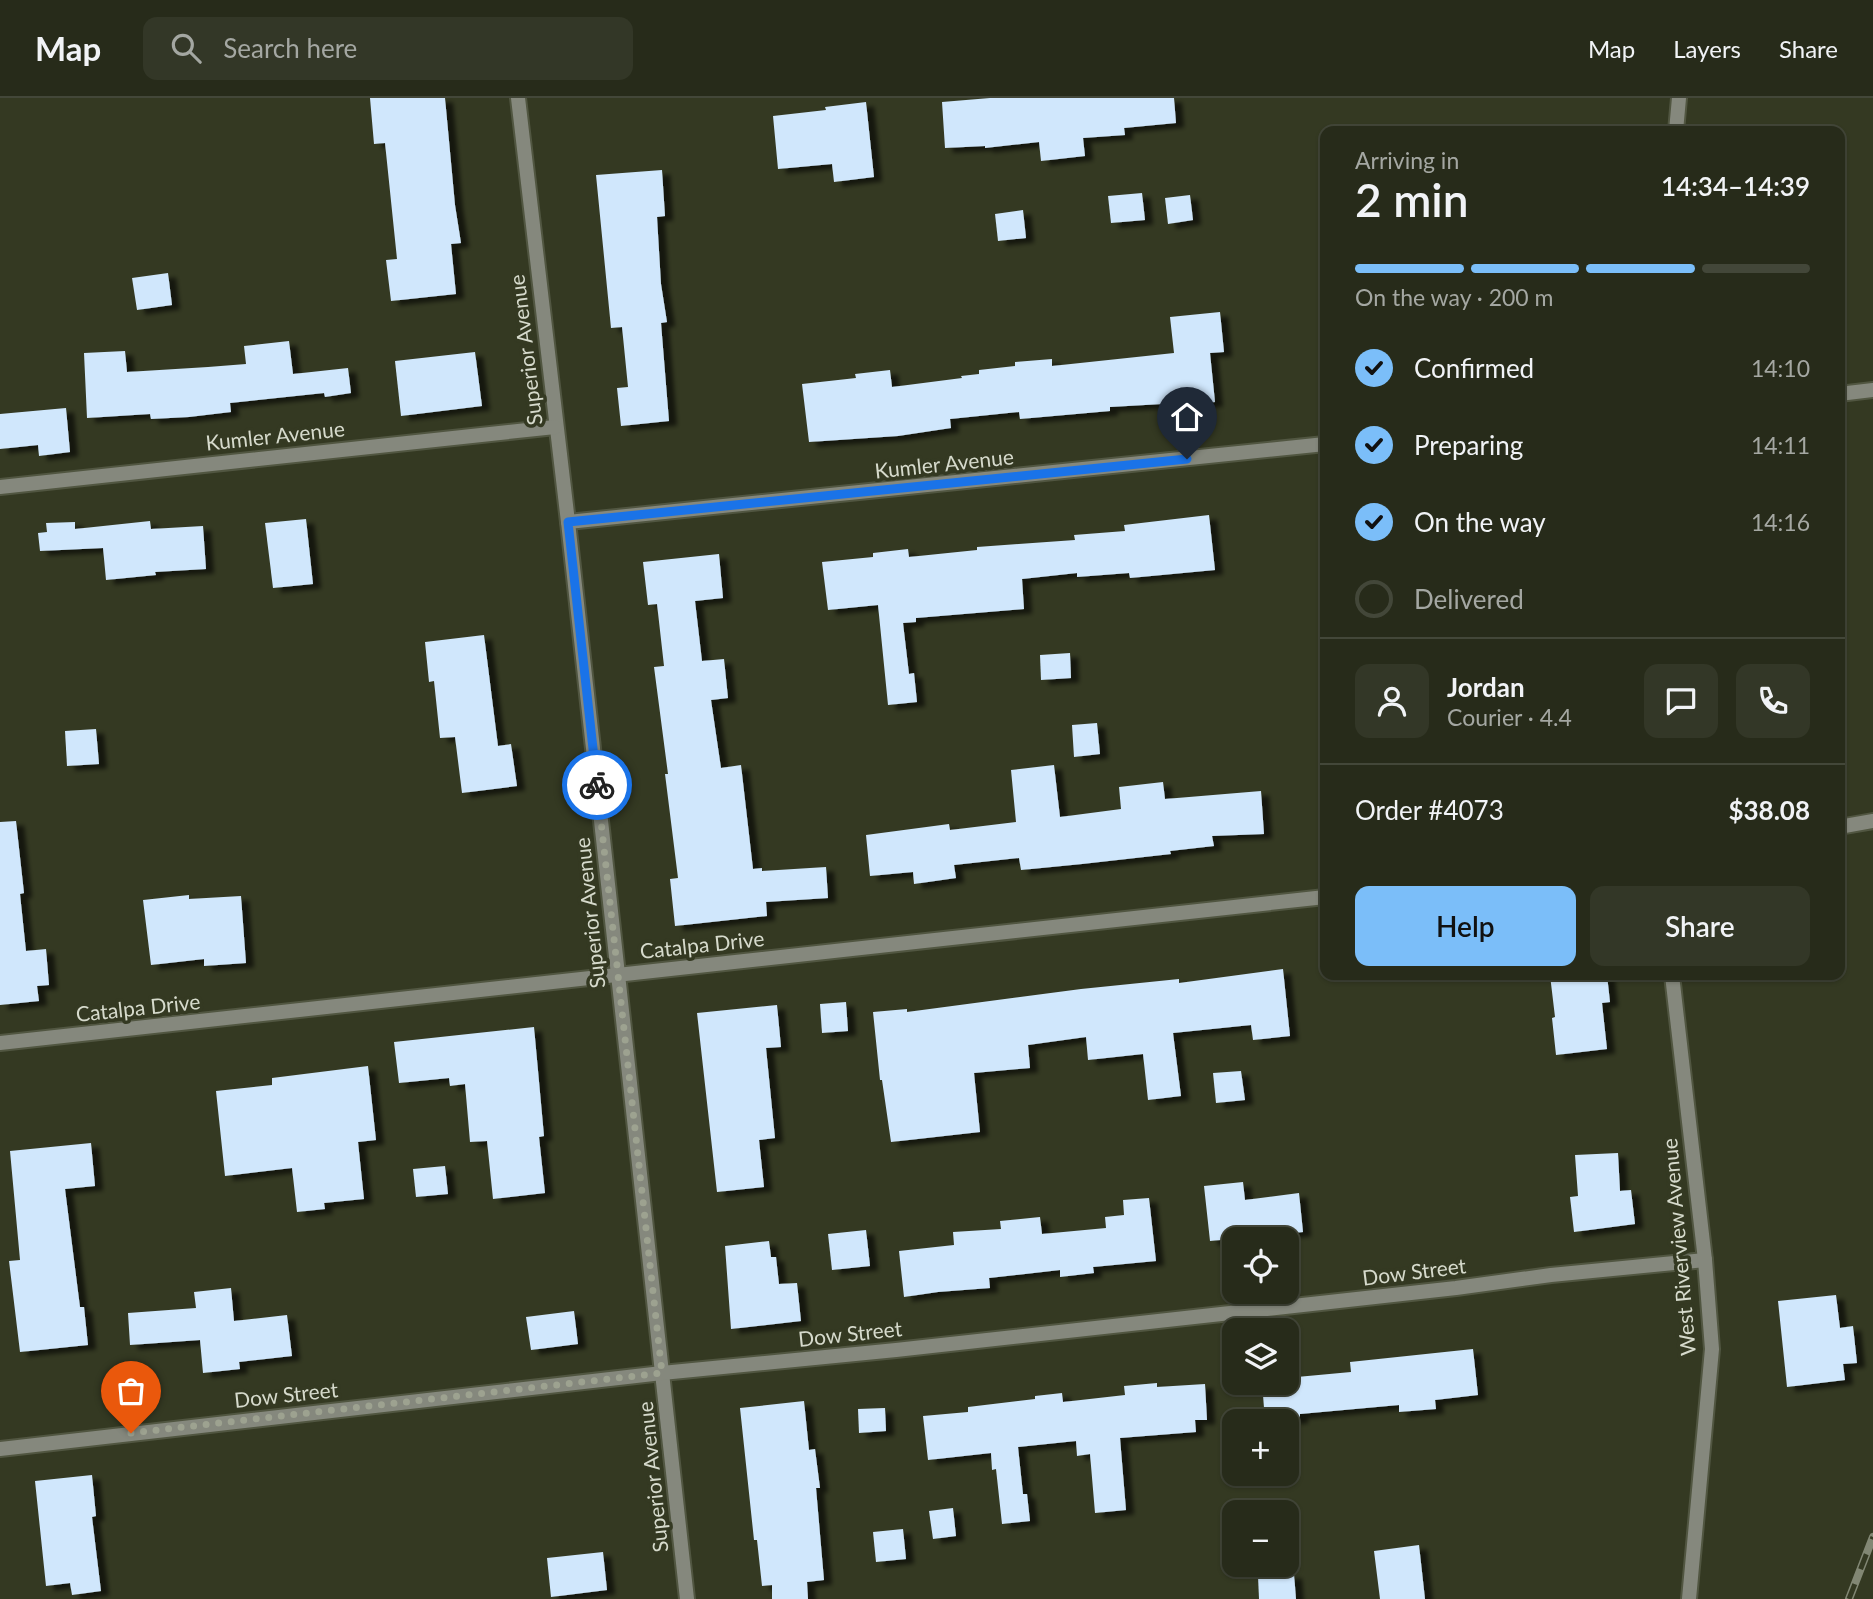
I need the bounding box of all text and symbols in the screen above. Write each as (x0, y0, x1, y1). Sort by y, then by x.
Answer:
search box (143, 17, 633, 80)
text: Map (35, 28, 101, 68)
icon: search (167, 29, 205, 67)
text: Search here (223, 32, 357, 64)
text: Map (1588, 34, 1635, 63)
text: Layers (1673, 34, 1741, 63)
text: Share (1779, 34, 1838, 63)
text: Arriving in (1355, 146, 1459, 174)
text: 14:34–14:39 (1661, 170, 1810, 202)
text: 2 min (1355, 172, 1469, 227)
street label: Superior Avenue (503, 273, 547, 427)
text: On the way · 200 m (1355, 283, 1554, 311)
icon: check (1355, 349, 1393, 387)
text: Confirmed (1414, 352, 1534, 384)
text: 14:10 (1751, 354, 1810, 382)
pin (1157, 387, 1217, 459)
icon: home (1168, 398, 1206, 436)
street label: Kumler Avenue (204, 415, 346, 455)
icon: check (1355, 426, 1393, 464)
text: Preparing (1414, 429, 1523, 461)
text: 14:11 (1751, 431, 1810, 459)
street label: Kumler Avenue (873, 443, 1015, 483)
icon: check (1355, 503, 1393, 541)
text: On the way (1414, 506, 1546, 538)
text: 14:16 (1751, 508, 1810, 536)
text: Delivered (1414, 583, 1524, 615)
button: person (1355, 664, 1429, 738)
button: chat (1644, 664, 1718, 738)
button: phone (1736, 664, 1810, 738)
text: Jordan (1447, 671, 1525, 703)
text: Courier · 4.4 (1447, 703, 1572, 731)
courier (562, 750, 632, 820)
icon: bike (578, 766, 616, 804)
text: Order #4073 (1355, 794, 1504, 826)
text: $38.08 (1728, 794, 1810, 826)
street label: Superior Avenue (569, 836, 609, 990)
button: Help (1355, 886, 1576, 966)
button: Share (1590, 886, 1810, 966)
street label: Catalpa Drive (639, 925, 765, 963)
street label: Catalpa Drive (75, 988, 201, 1026)
street label: West Riverview Avenue (1656, 1137, 1700, 1357)
map controls (1222, 1227, 1299, 1577)
button: locate (1222, 1227, 1299, 1304)
street label: Dow Street (1361, 1252, 1468, 1290)
street label: Dow Street (797, 1315, 904, 1351)
button: layers (1222, 1318, 1299, 1395)
pin (101, 1361, 161, 1433)
icon: bag (112, 1372, 150, 1410)
street label: Dow Street (233, 1376, 340, 1412)
street label: Superior Avenue (632, 1400, 672, 1554)
button: + (1222, 1409, 1299, 1486)
button: − (1222, 1500, 1299, 1577)

